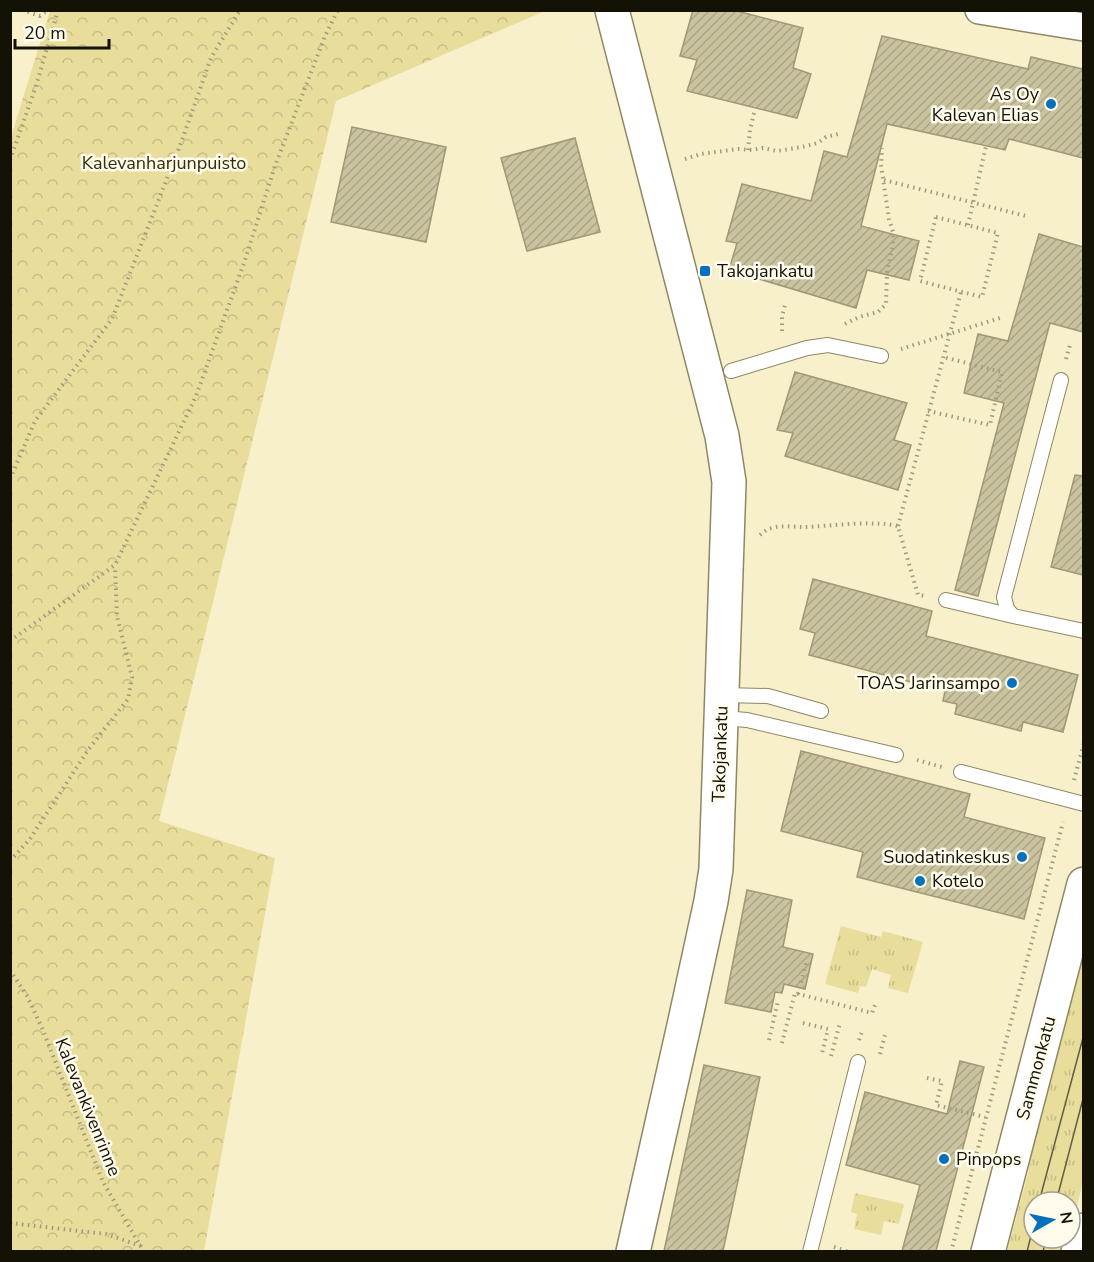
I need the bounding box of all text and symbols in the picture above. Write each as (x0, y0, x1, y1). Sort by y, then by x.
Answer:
scale bar (15, 12, 110, 50)
text: 20 m (24, 21, 66, 45)
place label: As Oy Kalevan Elias (932, 82, 1040, 127)
marker: As Oy Kalevan Elias (1044, 97, 1058, 111)
park label: Kalevanharjunpuisto (82, 151, 246, 175)
place label: Takojankatu (717, 259, 814, 283)
marker: Takojankatu (698, 264, 712, 278)
place label: TOAS Jarinsampo (857, 671, 1000, 695)
marker: TOAS Jarinsampo (1005, 676, 1019, 690)
street label: Takojankatu (706, 705, 734, 803)
place label: Suodatinkeskus (883, 845, 1010, 869)
marker: Suodatinkeskus (1015, 850, 1029, 864)
place label: Kotelo (932, 869, 984, 893)
marker: Kotelo (913, 874, 927, 888)
street label: Sammonkatu (1011, 1013, 1061, 1123)
street label: Kalevankivenrinne (49, 1034, 127, 1180)
place label: Pinpops (956, 1147, 1021, 1171)
marker: Pinpops (937, 1152, 951, 1166)
north arrow (1022, 1190, 1082, 1250)
text: N (1054, 1210, 1078, 1225)

